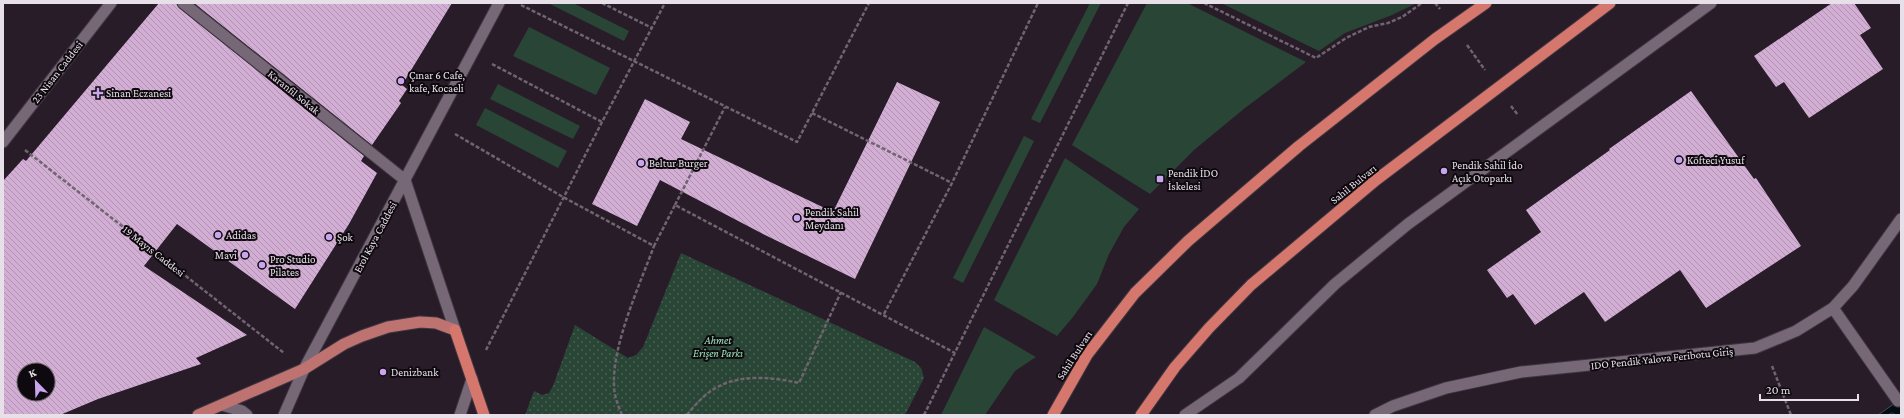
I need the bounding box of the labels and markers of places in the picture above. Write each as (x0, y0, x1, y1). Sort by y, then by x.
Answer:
place label: Çınar 6 Cafe, kafe, Kocaeli (409, 69, 465, 95)
marker: Çınar 6 Cafe, kafe, Kocaeli (396, 76, 406, 86)
place label: Sinan Eczanesi (106, 87, 171, 99)
marker: Sinan Eczanesi (93, 88, 103, 98)
place label: Köfteci Yusuf (1687, 154, 1745, 166)
marker: Köfteci Yusuf (1674, 155, 1684, 165)
place label: Beltur Burger (649, 157, 708, 170)
marker: Beltur Burger (636, 158, 646, 168)
place label: Pendik Sahil İdo Açık Otoparkı (1452, 159, 1523, 185)
marker: Pendik Sahil İdo Açık Otoparkı (1439, 166, 1449, 176)
place label: Pendik İDO İskelesi (1168, 167, 1218, 192)
marker: Pendik İDO İskelesi (1155, 174, 1165, 184)
place label: Pendik Sahil Meydanı (805, 206, 859, 232)
marker: Pendik Sahil Meydanı (792, 213, 802, 223)
place label: Adidas (226, 229, 256, 241)
marker: Adidas (213, 230, 223, 240)
place label: Şok (337, 231, 354, 244)
marker: Şok (324, 232, 334, 242)
place label: Mavi (215, 249, 237, 261)
marker: Mavi (240, 250, 250, 260)
place label: Pro Studio Pilates (270, 253, 316, 278)
marker: Pro Studio Pilates (257, 260, 267, 270)
place label: Denizbank (391, 366, 439, 378)
marker: Denizbank (378, 367, 388, 377)

